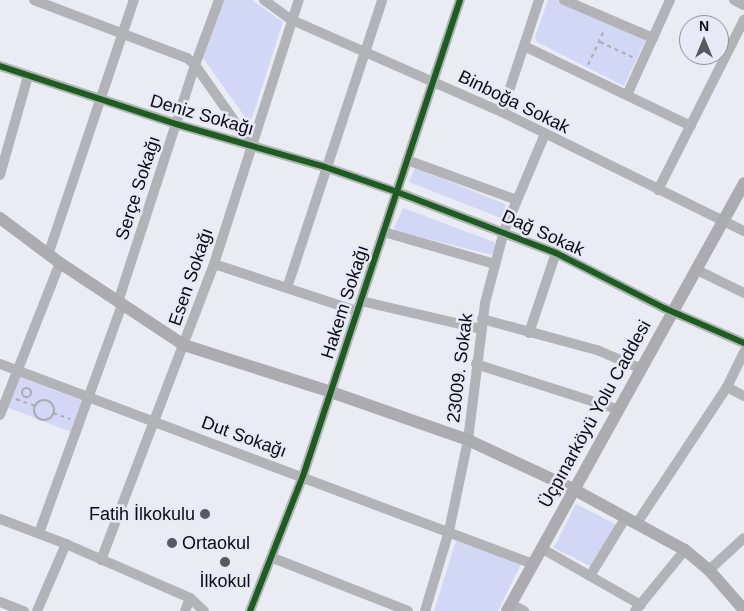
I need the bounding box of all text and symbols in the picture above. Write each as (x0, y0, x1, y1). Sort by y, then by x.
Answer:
north arrow (679, 15, 729, 65)
text: N (699, 18, 709, 34)
street label: Binboğa Sokak (455, 66, 573, 138)
street label: Deniz Sokağı (148, 90, 256, 140)
street label: Serçe Sokağı (111, 133, 165, 243)
street label: Dağ Sokak (498, 205, 588, 261)
street label: Esen Sokağı (164, 225, 218, 329)
street label: Hakem Sokağı (316, 243, 374, 361)
street label: 23009. Sokak (443, 312, 477, 424)
street label: Üçpınarköyü Yolu Caddesi (534, 316, 656, 512)
street label: Dut Sokağı (198, 412, 290, 462)
place label: Fatih İlkokulu (89, 503, 195, 525)
marker: Fatih İlkokulu (199, 508, 211, 520)
place label: Ortaokul (182, 532, 250, 554)
marker: Ortaokul (166, 537, 178, 549)
marker: İlkokul (219, 556, 231, 568)
place label: İlkokul (199, 570, 251, 592)

